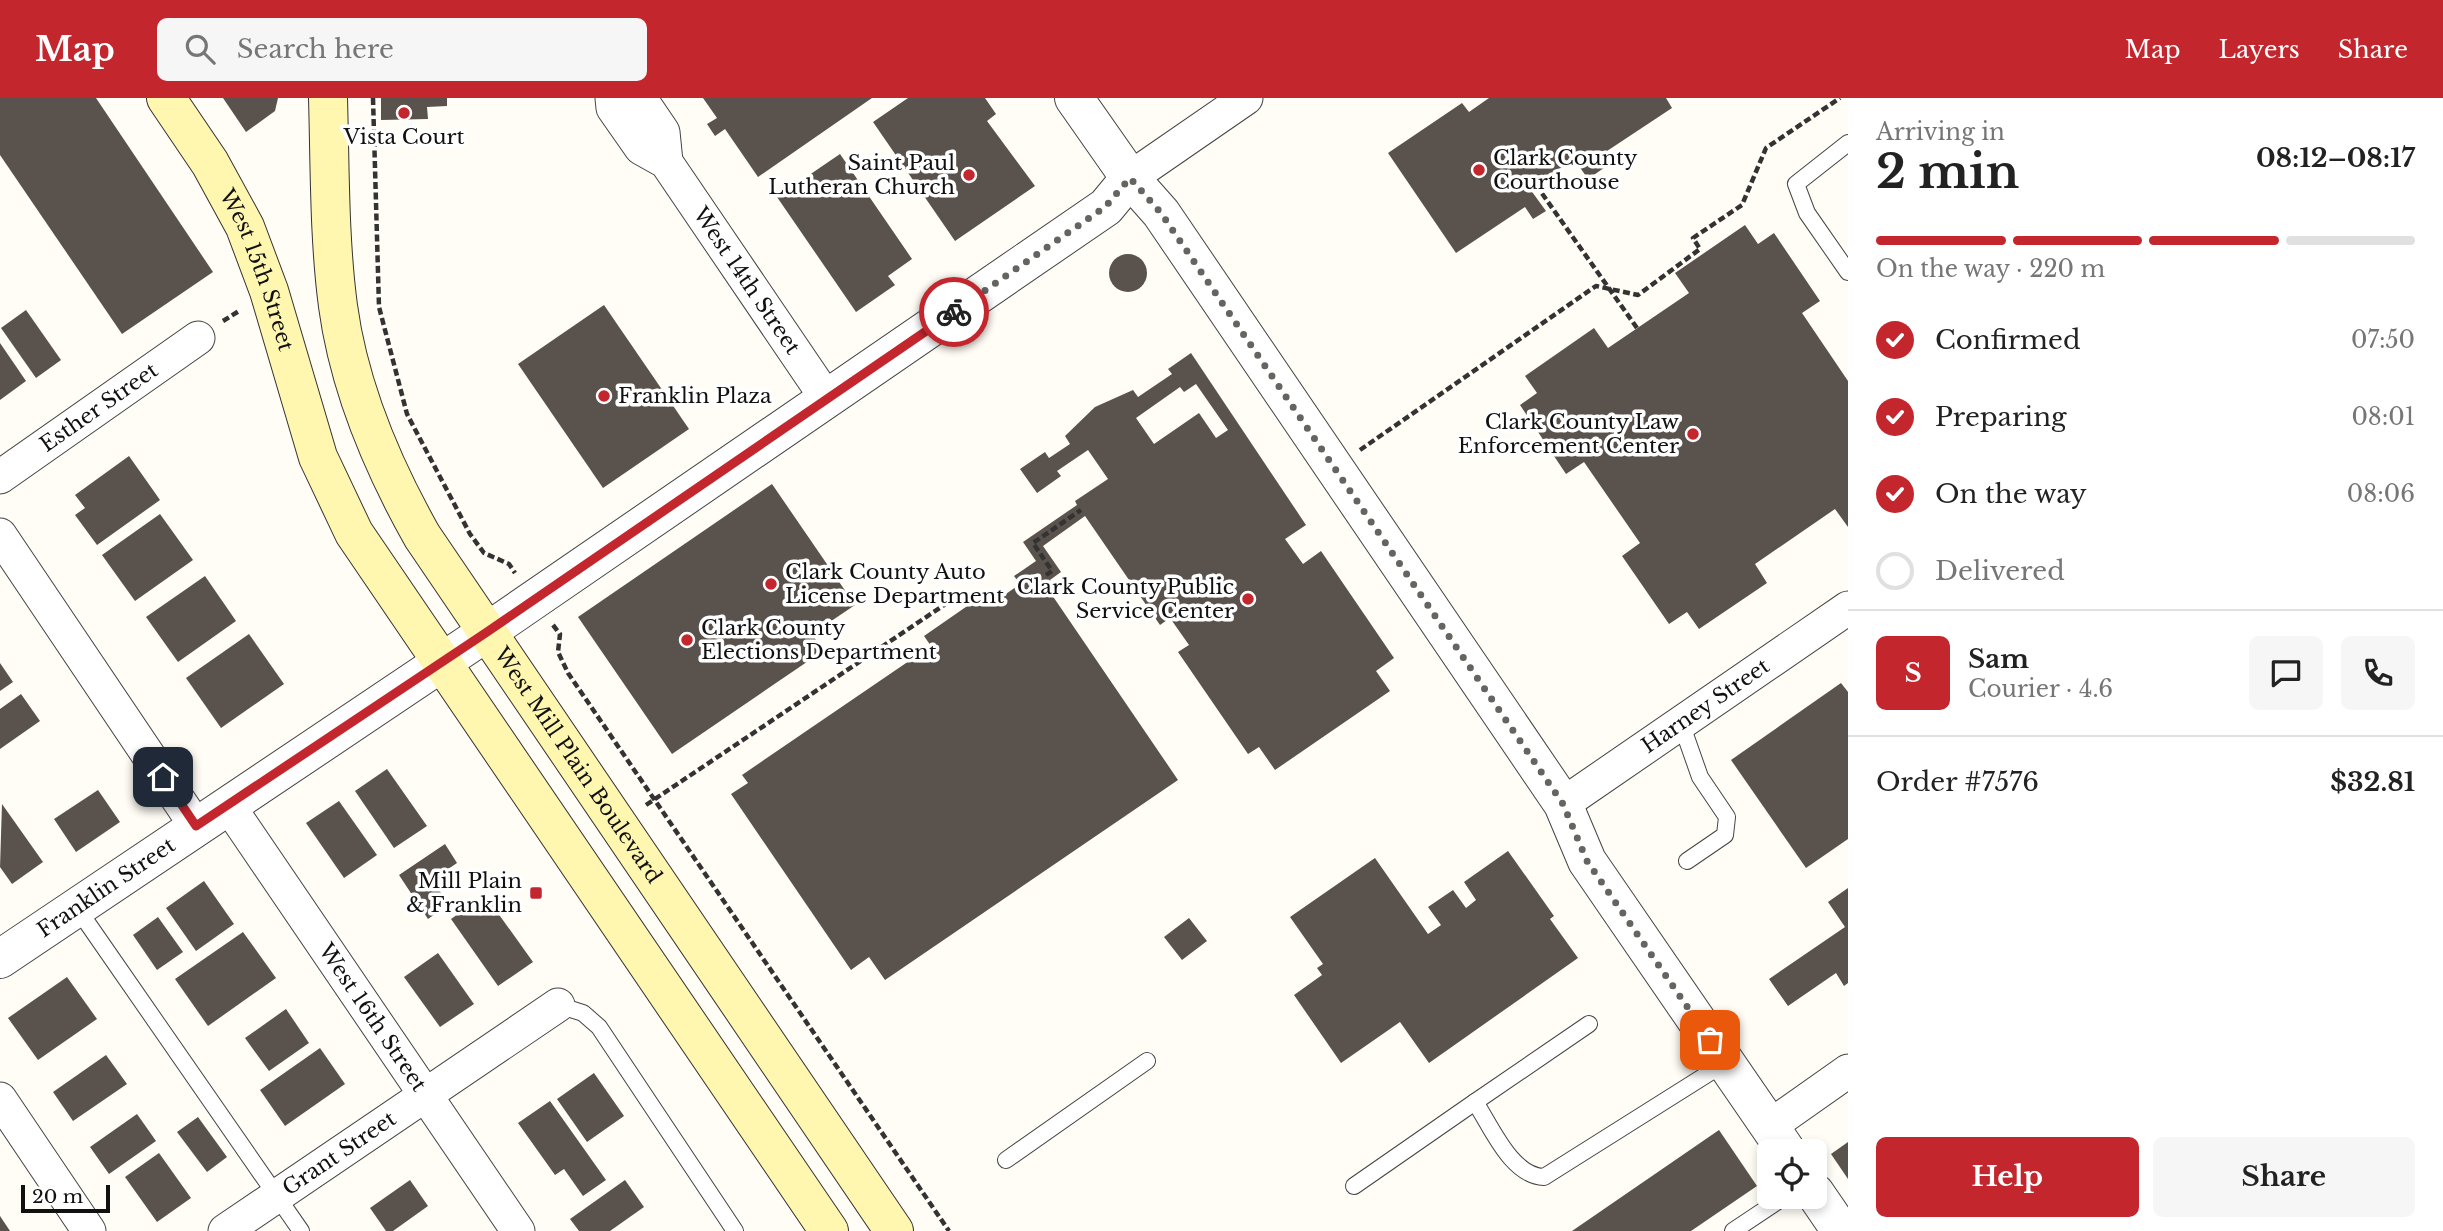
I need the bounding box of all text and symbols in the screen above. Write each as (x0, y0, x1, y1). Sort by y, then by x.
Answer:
search box (157, 18, 647, 81)
text: Map (35, 29, 115, 70)
icon: search (181, 30, 219, 68)
text: Search here (237, 33, 394, 65)
text: Map (2125, 35, 2181, 64)
text: Layers (2219, 35, 2300, 64)
text: Share (2338, 35, 2408, 64)
marker: Vista Court (396, 105, 412, 121)
text: Arriving in (1876, 118, 2005, 146)
place label: Vista Court (343, 124, 465, 150)
text: 08:12–08:17 (2256, 142, 2415, 174)
text: 2 min (1876, 143, 2019, 200)
place label: Clark County Courthouse (1493, 145, 1638, 195)
place label: Saint Paul Lutheran Church (768, 150, 955, 200)
marker: Clark County Courthouse (1471, 162, 1487, 178)
marker: Saint Paul Lutheran Church (961, 167, 977, 183)
street label: West 15th Street (213, 184, 299, 354)
street label: West 14th Street (687, 201, 806, 359)
text: On the way · 220 m (1876, 255, 2105, 283)
courier (919, 277, 989, 347)
icon: bike (935, 293, 973, 331)
icon: check (1876, 321, 1914, 359)
text: Confirmed (1935, 324, 2080, 356)
text: 07:50 (2351, 326, 2415, 354)
street label: Esther Street (35, 357, 163, 458)
place label: Franklin Plaza (618, 383, 772, 409)
marker: Franklin Plaza (596, 388, 612, 404)
icon: check (1876, 398, 1914, 436)
text: Preparing (1935, 401, 2067, 433)
text: 08:01 (2351, 403, 2415, 431)
place label: Clark County Law Enforcement Center (1458, 409, 1679, 459)
marker: Clark County Law Enforcement Center (1685, 426, 1701, 442)
icon: check (1876, 475, 1914, 513)
text: On the way (1935, 478, 2087, 510)
text: 08:06 (2347, 480, 2415, 508)
text: Delivered (1935, 555, 2065, 587)
place label: Clark County Auto License Department (785, 559, 1004, 609)
place label: Clark County Public Service Center (1017, 574, 1234, 624)
marker: Clark County Auto License Department (763, 576, 779, 592)
marker: Clark County Public Service Center (1240, 591, 1256, 607)
place label: Clark County Elections Department (701, 615, 937, 665)
marker: Clark County Elections Department (679, 632, 695, 648)
button: chat (2249, 636, 2323, 710)
button: phone (2341, 636, 2415, 710)
street label: West Mill Plain Boulevard (488, 642, 667, 888)
text: Sam (1968, 643, 2029, 675)
street label: Harney Street (1637, 653, 1775, 759)
text: S (1904, 657, 1922, 689)
text: Courier · 4.6 (1968, 675, 2113, 703)
pin (133, 747, 193, 807)
icon: home (144, 758, 182, 796)
text: Order #7576 (1876, 766, 2039, 798)
text: $32.81 (2330, 766, 2415, 798)
street label: Franklin Street (32, 832, 180, 943)
place label: Mill Plain & Franklin (406, 868, 522, 918)
marker: Mill Plain & Franklin (528, 885, 544, 901)
street label: West 16th Street (313, 938, 432, 1096)
pin (1680, 1010, 1740, 1070)
icon: bag (1691, 1021, 1729, 1059)
street label: Grant Street (277, 1106, 401, 1201)
button: Help (1876, 1137, 2139, 1217)
button: Share (2153, 1137, 2415, 1217)
map controls (1757, 1139, 1827, 1209)
button: locate (1757, 1139, 1827, 1209)
scale bar (21, 1182, 110, 1214)
text: 20 m (32, 1185, 83, 1208)

